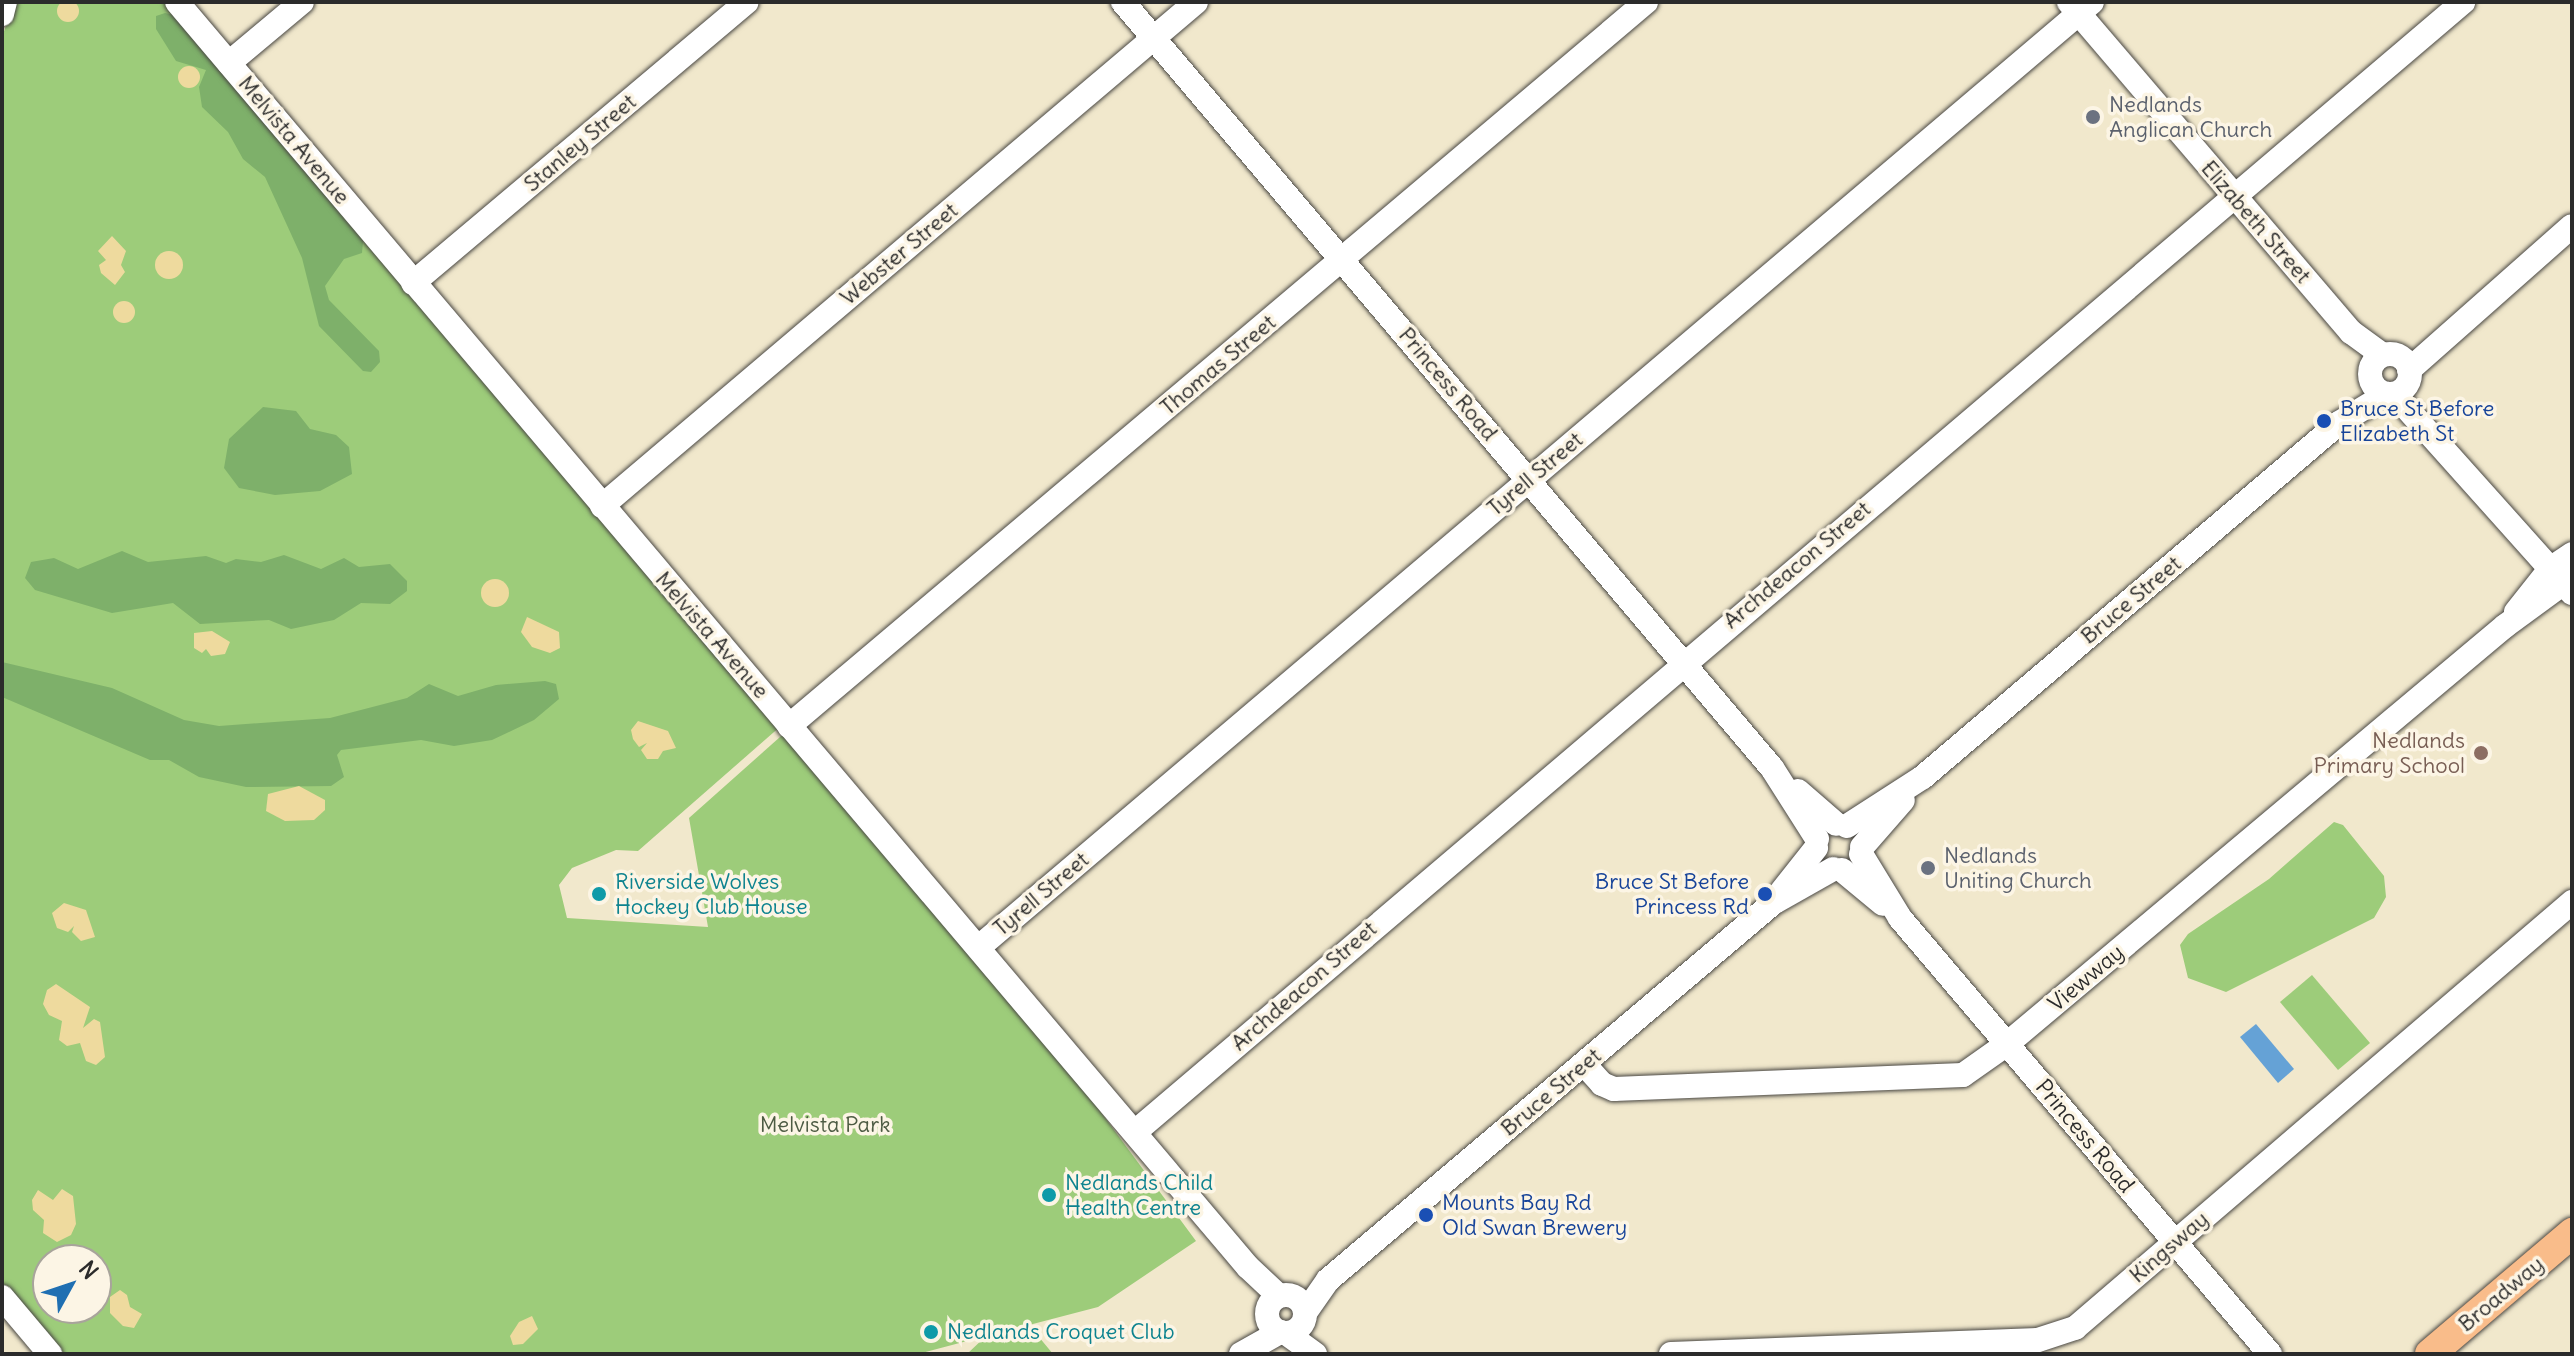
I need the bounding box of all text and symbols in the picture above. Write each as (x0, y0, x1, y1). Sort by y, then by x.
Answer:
street label: Melvista Avenue (233, 71, 355, 209)
street label: Stanley Street (519, 89, 641, 197)
place label: Nedlands Anglican Church (2109, 91, 2272, 142)
marker: Nedlands Anglican Church (2084, 108, 2102, 126)
street label: Elizabeth Street (2196, 155, 2316, 289)
street label: Webster Street (835, 197, 963, 311)
street label: Thomas Street (1155, 309, 1281, 421)
street label: Princess Road (1393, 322, 1503, 446)
place label: Bruce St Before Elizabeth St (2340, 395, 2494, 446)
marker: Bruce St Before Elizabeth St (2315, 412, 2333, 430)
street label: Tyrell Street (1482, 426, 1588, 522)
street label: Archdeacon Street (1718, 496, 1876, 634)
street label: Bruce Street (2076, 550, 2186, 650)
street label: Melvista Avenue (650, 566, 774, 704)
place label: Nedlands Primary School (2314, 727, 2465, 778)
marker: Nedlands Primary School (2472, 744, 2490, 762)
place label: Nedlands Uniting Church (1944, 842, 2092, 894)
street label: Tyrell Street (988, 846, 1094, 942)
marker: Nedlands Uniting Church (1919, 859, 1937, 877)
place label: Riverside Wolves Hockey Club House (615, 868, 807, 920)
place label: Bruce St Before Princess Rd (1595, 868, 1749, 920)
marker: Riverside Wolves Hockey Club House (590, 885, 608, 903)
marker: Bruce St Before Princess Rd (1756, 885, 1774, 903)
street label: Archdeacon Street (1226, 916, 1382, 1056)
street label: Viewway (2043, 939, 2129, 1017)
street label: Bruce Street (1496, 1042, 1606, 1142)
street label: Princess Road (2030, 1074, 2140, 1198)
park label: Melvista Park (760, 1112, 890, 1138)
place label: Nedlands Child Health Centre (1065, 1169, 1213, 1220)
marker: Nedlands Child Health Centre (1040, 1186, 1058, 1204)
place label: Mounts Bay Rd Old Swan Brewery (1442, 1189, 1627, 1240)
marker: Mounts Bay Rd Old Swan Brewery (1417, 1206, 1435, 1224)
street label: Kingsway (2124, 1206, 2214, 1288)
north arrow (32, 1244, 112, 1324)
street label: Broadway (2453, 1251, 2549, 1337)
text: N (73, 1255, 104, 1285)
place label: Nedlands Croquet Club (947, 1319, 1175, 1345)
marker: Nedlands Croquet Club (922, 1323, 940, 1341)

